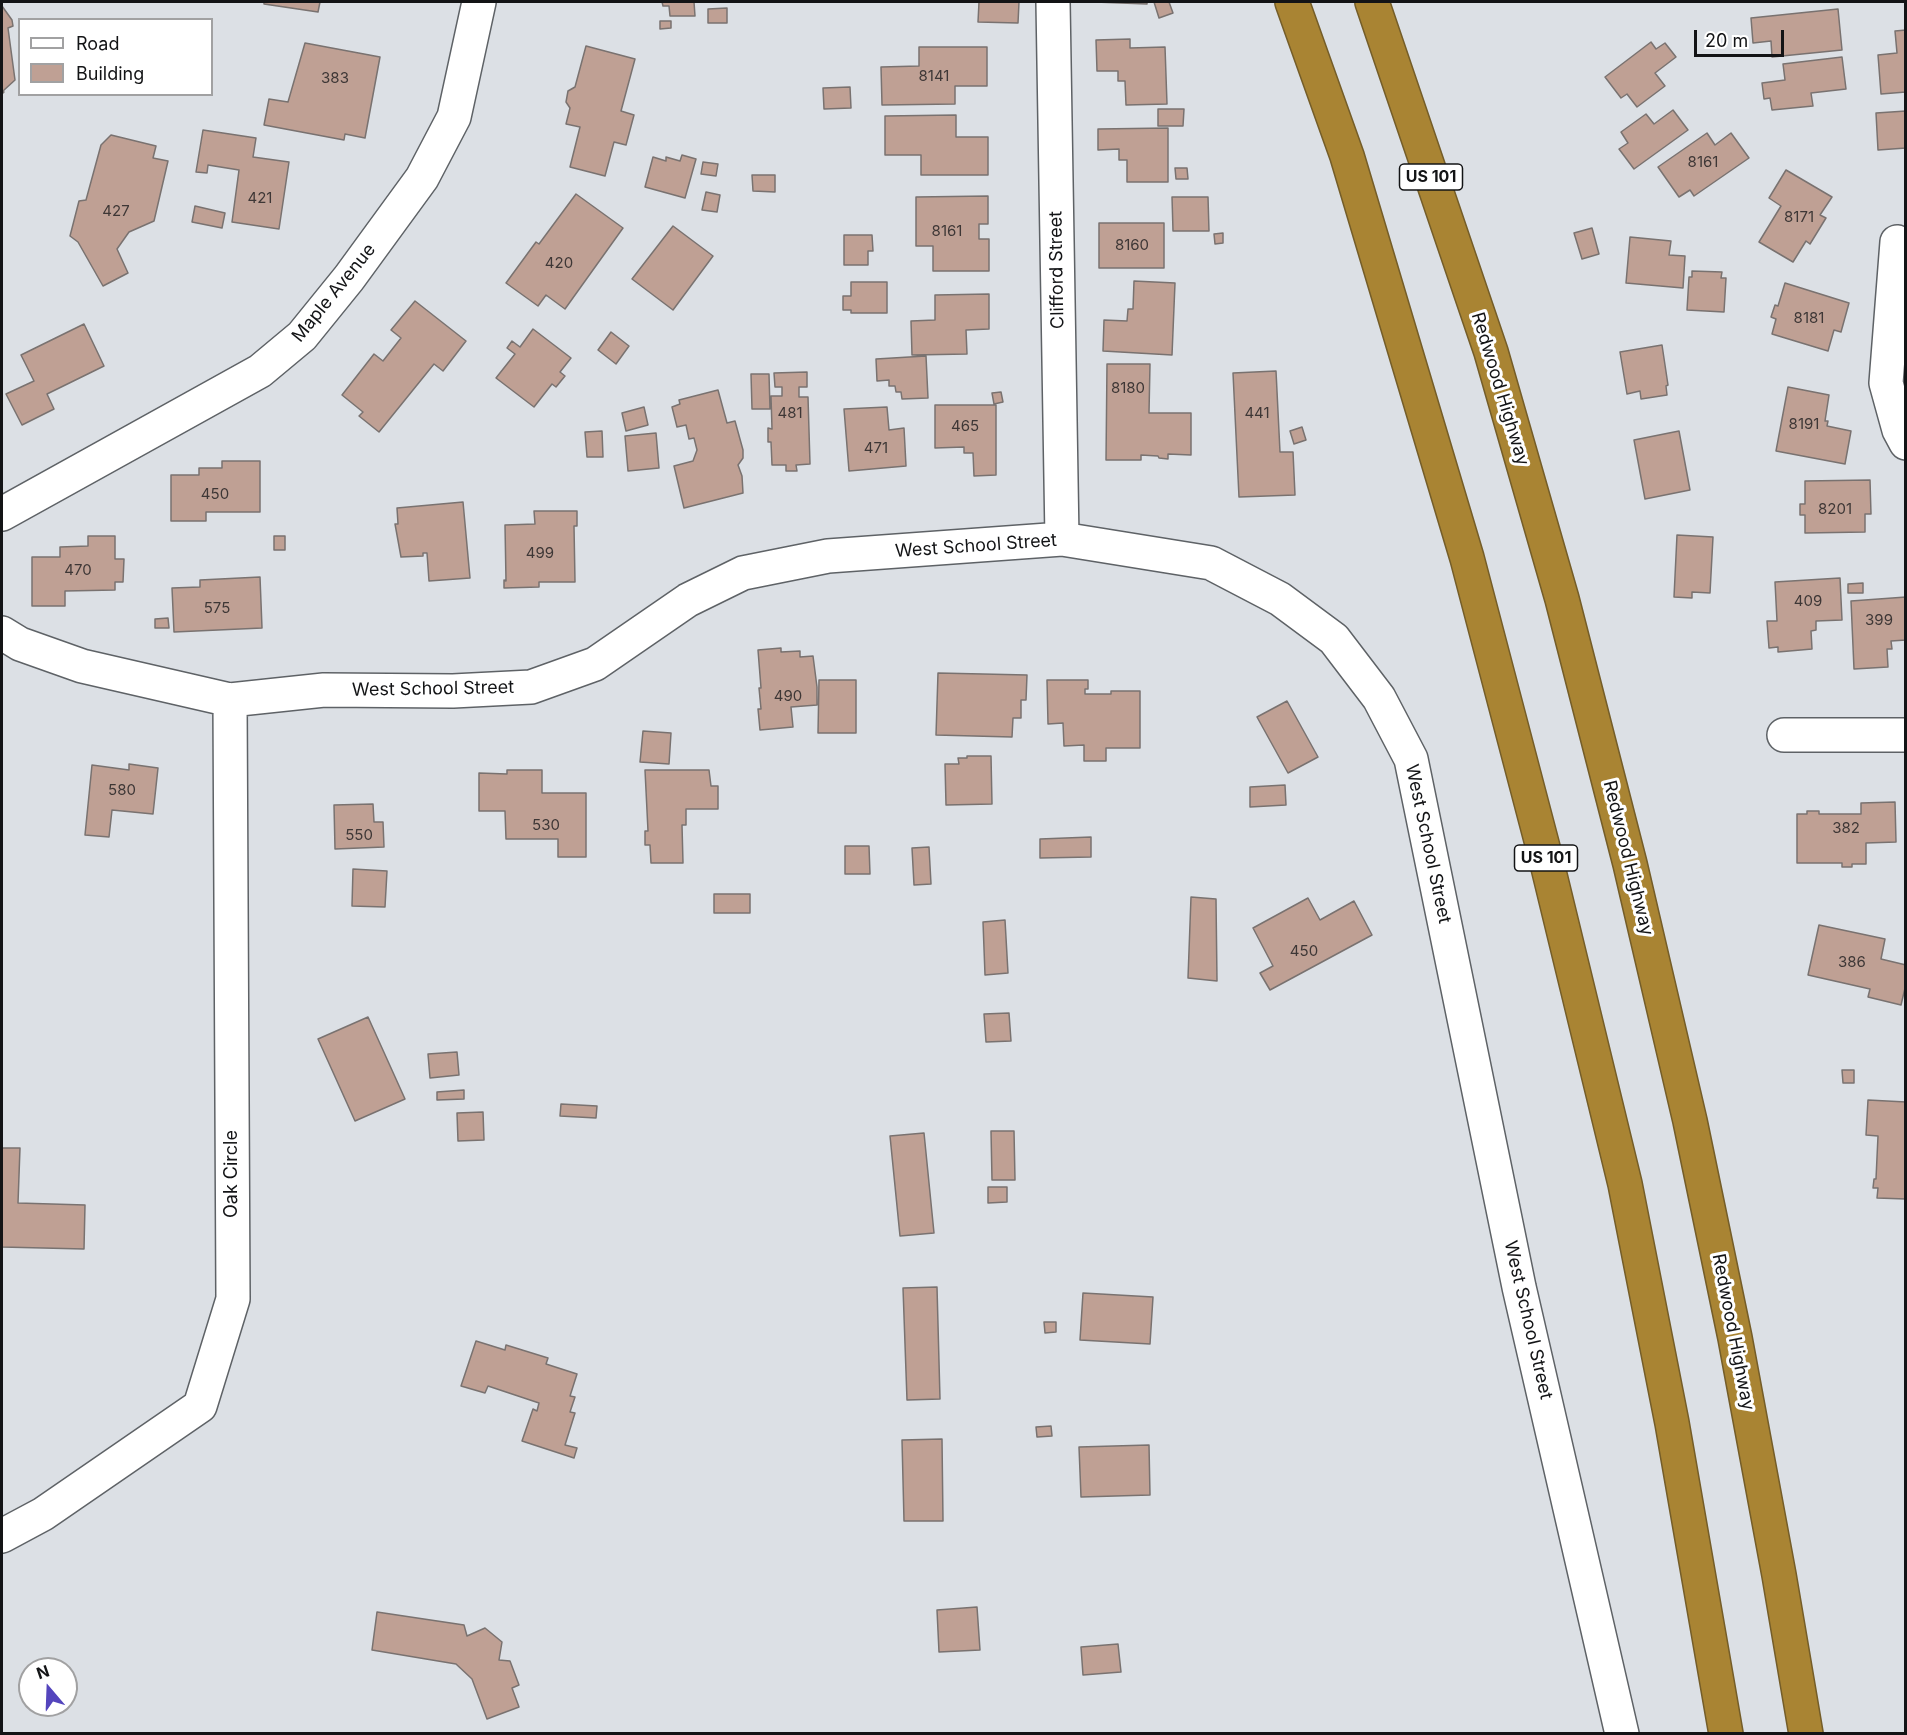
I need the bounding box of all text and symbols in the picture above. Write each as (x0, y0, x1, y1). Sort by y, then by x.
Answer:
legend (18, 18, 213, 96)
scale bar (1697, 18, 1787, 56)
text: 20 m (1705, 30, 1748, 51)
text: Road (76, 33, 119, 54)
text: Building (76, 63, 144, 84)
house number: 8141 (919, 67, 949, 85)
house number: 383 (321, 69, 349, 87)
house number: 8161 (1688, 153, 1718, 171)
road number: US 101 (1400, 164, 1462, 190)
house number: 421 (248, 189, 272, 207)
house number: 427 (102, 202, 130, 220)
house number: 8171 (1784, 208, 1814, 226)
street label: Clifford Street (1045, 211, 1069, 329)
house number: 8161 (932, 222, 962, 240)
house number: 8160 (1115, 236, 1149, 254)
street label: Maple Avenue (288, 239, 380, 347)
house number: 420 (545, 254, 573, 272)
house number: 8181 (1794, 309, 1824, 327)
street label: Redwood Highway (1466, 310, 1534, 468)
house number: 8180 (1111, 379, 1145, 397)
house number: 481 (777, 404, 803, 422)
house number: 441 (1244, 404, 1270, 422)
house number: 8191 (1789, 415, 1819, 433)
house number: 465 (951, 417, 979, 435)
house number: 471 (864, 439, 888, 457)
house number: 450 (201, 485, 229, 503)
house number: 8201 (1818, 500, 1852, 518)
street label: West School Street (894, 530, 1058, 562)
house number: 499 (526, 544, 554, 562)
house number: 470 (64, 561, 92, 579)
house number: 409 (1794, 592, 1822, 610)
house number: 575 (204, 599, 230, 617)
house number: 399 (1865, 611, 1893, 629)
street label: West School Street (352, 677, 514, 701)
house number: 490 (774, 687, 802, 705)
street label: West School Street (1401, 763, 1455, 925)
street label: Redwood Highway (1598, 778, 1658, 938)
house number: 580 (108, 781, 136, 799)
house number: 530 (532, 816, 560, 834)
house number: 382 (1832, 819, 1860, 837)
house number: 550 (345, 826, 373, 844)
road number: US 101 (1514, 845, 1578, 871)
house number: 450 (1290, 942, 1318, 960)
house number: 386 (1838, 953, 1866, 971)
street label: Oak Circle (221, 1130, 243, 1218)
street label: West School Street (1499, 1239, 1557, 1401)
street label: Redwood Highway (1707, 1252, 1759, 1412)
north arrow (18, 1657, 78, 1717)
text: N (34, 1660, 52, 1683)

